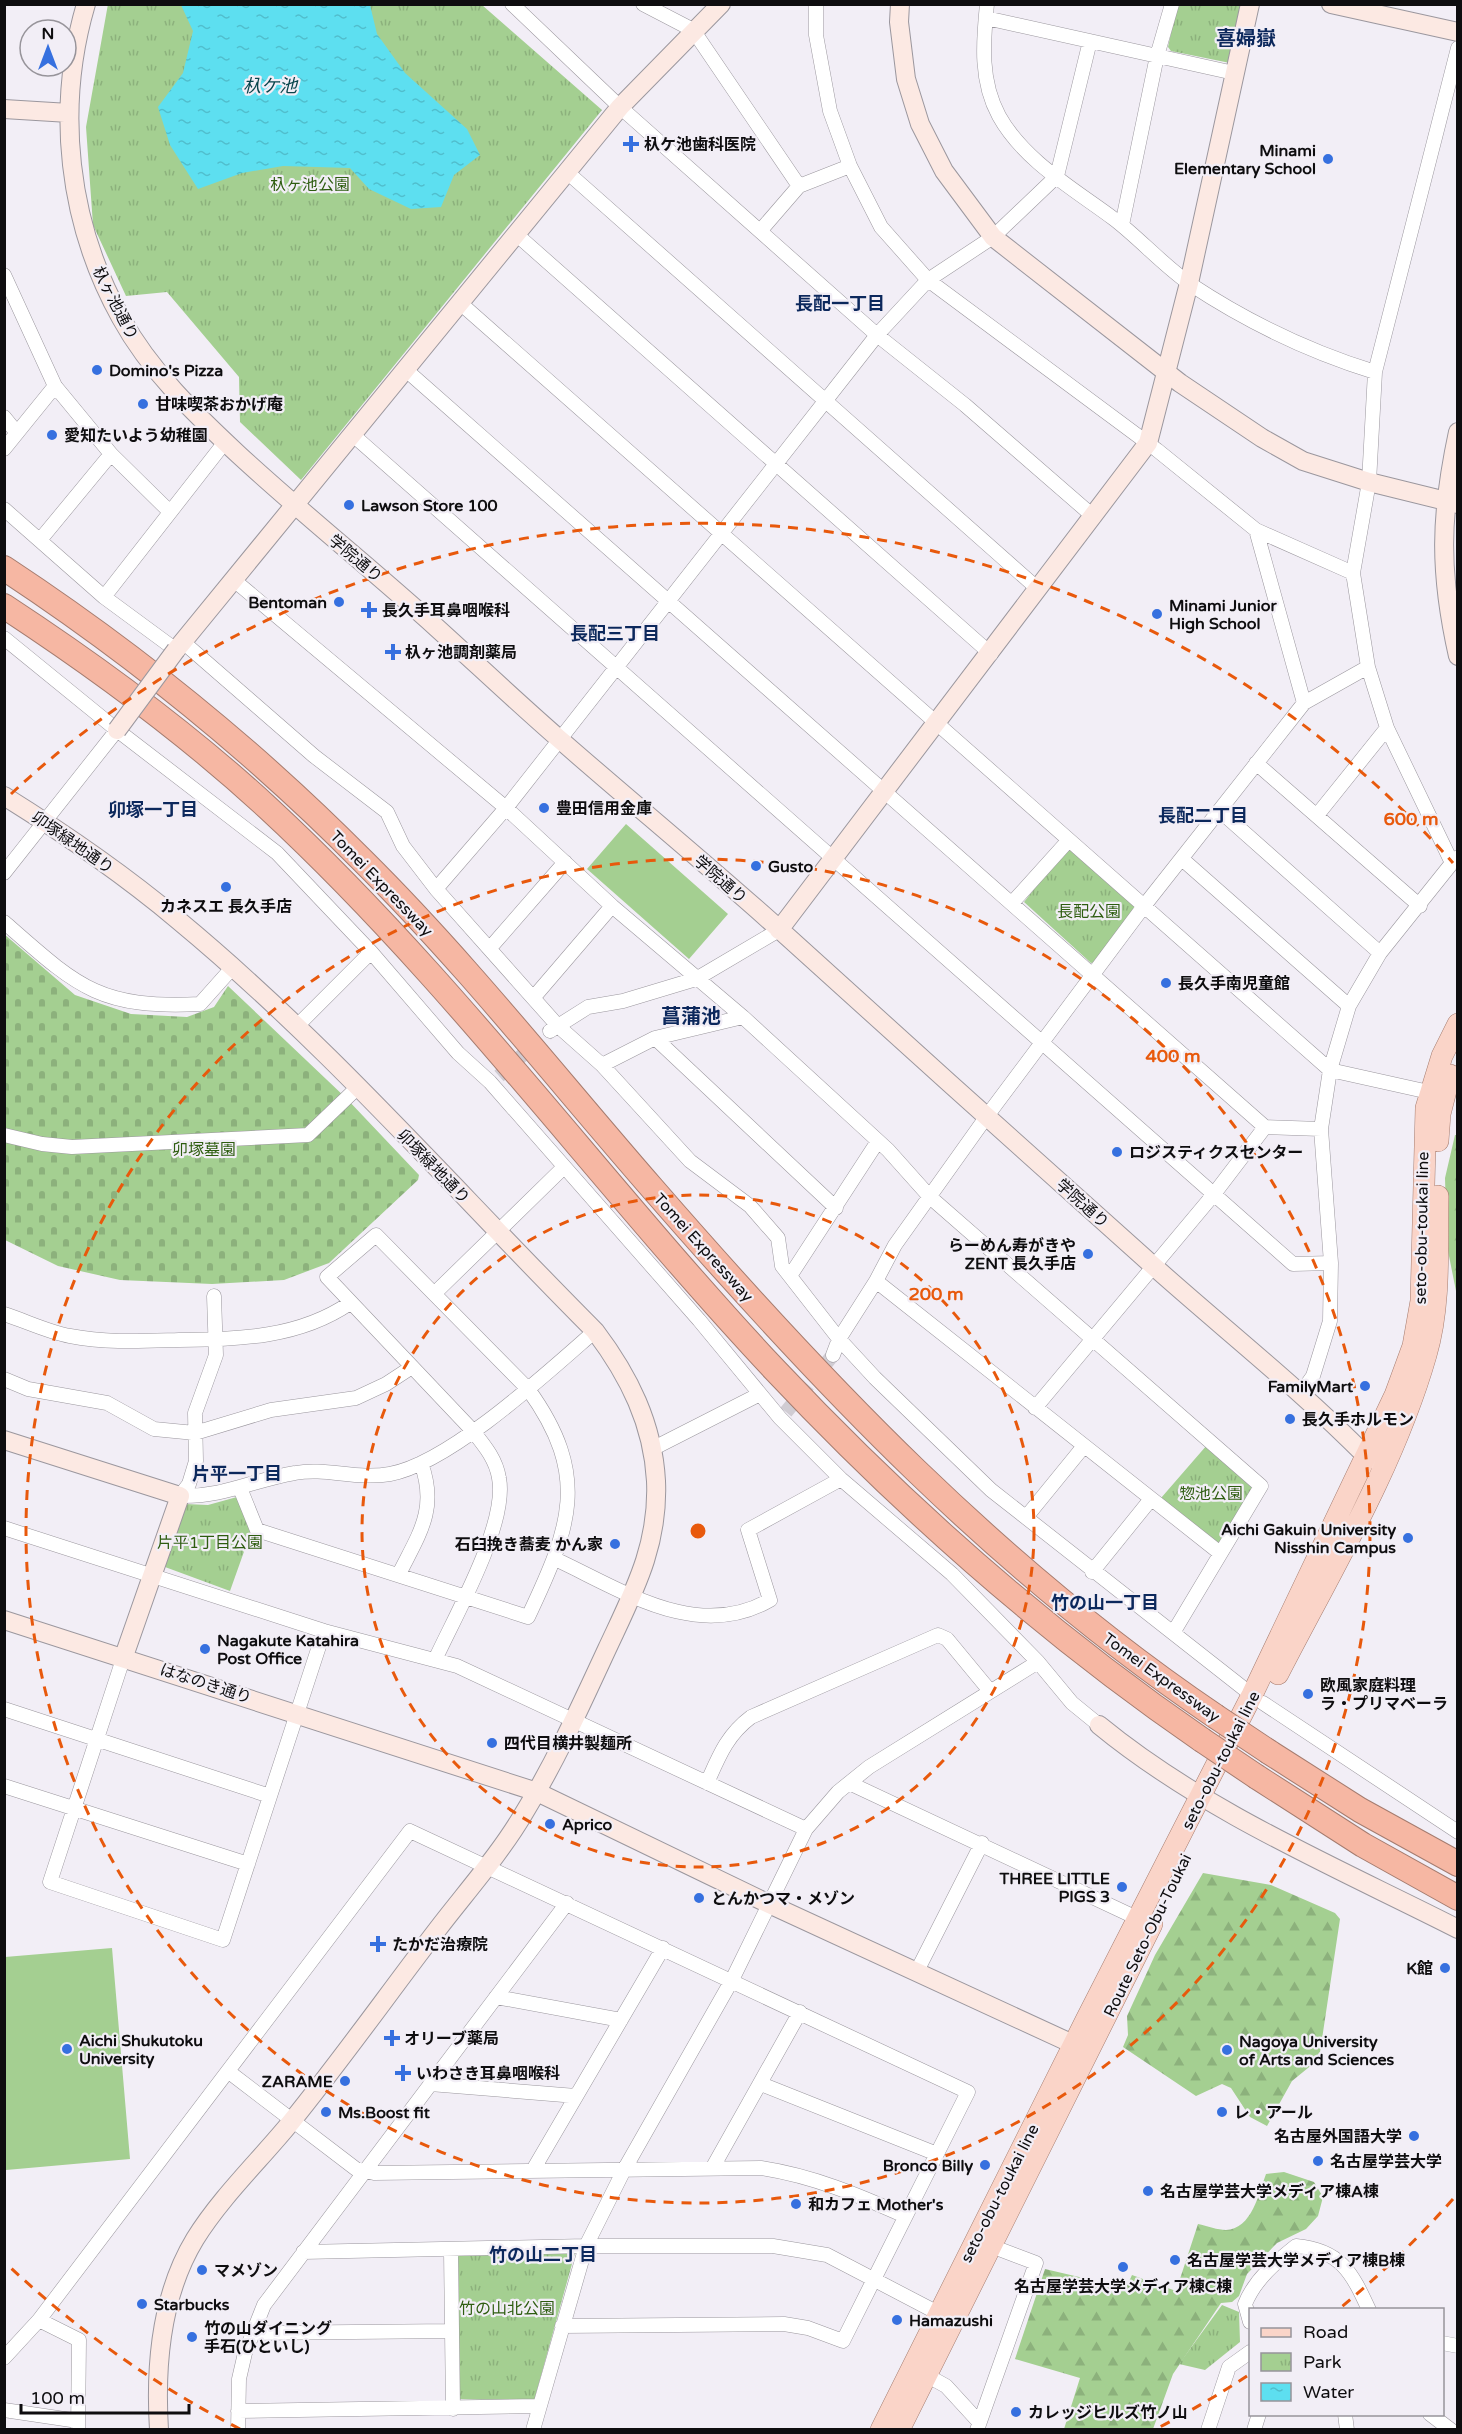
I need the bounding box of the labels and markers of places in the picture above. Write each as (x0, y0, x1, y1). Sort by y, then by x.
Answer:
marker: 杁ケ池歯科医院 (622, 135, 640, 153)
place label: 杁ケ池歯科医院 (644, 135, 756, 155)
place label: Minami Elementary School (1174, 141, 1316, 179)
marker: Minami Elementary School (1321, 152, 1335, 166)
place label: Domino's Pizza (109, 361, 223, 381)
marker: Domino's Pizza (90, 363, 104, 377)
place label: 甘味喫茶おかげ庵 (155, 395, 283, 415)
marker: 甘味喫茶おかげ庵 (136, 397, 150, 411)
place label: 愛知たいよう幼稚園 (64, 426, 208, 446)
marker: 愛知たいよう幼稚園 (45, 428, 59, 442)
place label: Lawson Store 100 (361, 496, 498, 516)
marker: Lawson Store 100 (342, 498, 356, 512)
place label: Bentoman (248, 593, 327, 613)
marker: Bentoman (332, 595, 346, 609)
place label: Minami Junior High School (1169, 596, 1278, 634)
marker: 長久手耳鼻咽喉科 (360, 601, 378, 619)
place label: 長久手耳鼻咽喉科 (382, 601, 510, 621)
marker: Minami Junior High School (1150, 607, 1164, 621)
place label: 杁ヶ池調剤薬局 (405, 643, 517, 663)
marker: 杁ヶ池調剤薬局 (386, 645, 400, 659)
place label: 豊田信用金庫 (556, 799, 652, 819)
marker: 豊田信用金庫 (537, 801, 551, 815)
place label: Gusto (768, 857, 813, 877)
marker: Gusto (749, 859, 763, 873)
marker: カネスエ 長久手店 (219, 880, 233, 894)
place label: カネスエ 長久手店 (160, 897, 292, 917)
place label: 長久手南児童館 (1178, 974, 1290, 994)
marker: 長久手南児童館 (1159, 976, 1173, 990)
place label: ロジスティクスセンター (1129, 1143, 1304, 1163)
marker: ロジスティクスセンター (1110, 1145, 1124, 1159)
place label: らーめん寿がきや ZENT 長久手店 (948, 1236, 1076, 1274)
marker: らーめん寿がきや ZENT 長久手店 (1081, 1247, 1095, 1261)
place label: FamilyMart (1268, 1377, 1354, 1397)
marker: FamilyMart (1358, 1379, 1372, 1393)
place label: 長久手ホルモン (1302, 1410, 1414, 1430)
marker: 長久手ホルモン (1283, 1412, 1297, 1426)
place label: Aichi Gakuin University Nisshin Campus (1221, 1520, 1396, 1558)
centre of rings (688, 1521, 708, 1541)
marker: Aichi Gakuin University Nisshin Campus (1401, 1531, 1415, 1545)
place label: 石臼挽き蕎麦 かん家 (455, 1535, 603, 1555)
marker: 石臼挽き蕎麦 かん家 (608, 1537, 622, 1551)
place label: Nagakute Katahira Post Office (217, 1631, 359, 1669)
marker: Nagakute Katahira Post Office (198, 1642, 212, 1656)
place label: 欧風家庭料理 ラ・プリマベーラ (1320, 1676, 1448, 1714)
marker: 欧風家庭料理 ラ・プリマベーラ (1301, 1687, 1315, 1701)
place label: 四代目横井製麺所 (504, 1734, 632, 1754)
marker: 四代目横井製麺所 (485, 1736, 499, 1750)
place label: Aprico (562, 1815, 613, 1835)
marker: Aprico (543, 1817, 557, 1831)
place label: THREE LITTLE PIGS 3 (999, 1869, 1110, 1907)
marker: THREE LITTLE PIGS 3 (1115, 1880, 1129, 1894)
place label: とんかつマ・メゾン (711, 1889, 855, 1909)
marker: とんかつマ・メゾン (692, 1891, 706, 1905)
marker: たかだ治療院 (369, 1935, 387, 1953)
place label: たかだ治療院 (392, 1935, 488, 1955)
place label: K館 (1406, 1959, 1433, 1979)
marker: K館 (1438, 1961, 1452, 1975)
place label: オリーブ薬局 (404, 2029, 499, 2049)
place label: Aichi Shukutoku University (79, 2031, 203, 2069)
marker: オリーブ薬局 (385, 2031, 399, 2045)
place label: Nagoya University of Arts and Sciences (1239, 2032, 1395, 2070)
marker: Aichi Shukutoku University (60, 2042, 74, 2056)
marker: Nagoya University of Arts and Sciences (1220, 2043, 1234, 2057)
marker: いわさき耳鼻咽喉科 (394, 2064, 412, 2082)
place label: いわさき耳鼻咽喉科 (416, 2064, 560, 2084)
place label: ZARAME (262, 2072, 333, 2092)
marker: ZARAME (338, 2074, 352, 2088)
place label: Ms.Boost fit (338, 2103, 431, 2123)
place label: レ・アール (1234, 2103, 1313, 2123)
marker: Ms.Boost fit (319, 2105, 333, 2119)
marker: レ・アール (1215, 2105, 1229, 2119)
place label: 名古屋外国語大学 (1274, 2127, 1402, 2147)
marker: 名古屋外国語大学 (1407, 2129, 1421, 2143)
place label: 名古屋学芸大学 (1330, 2152, 1442, 2172)
marker: 名古屋学芸大学 (1311, 2154, 1325, 2168)
place label: Bronco Billy (883, 2156, 973, 2176)
marker: Bronco Billy (978, 2158, 992, 2172)
place label: 名古屋学芸大学メディア棟A棟 (1160, 2182, 1379, 2202)
marker: 名古屋学芸大学メディア棟A棟 (1141, 2184, 1155, 2198)
place label: 和カフェ Mother's (808, 2195, 944, 2215)
marker: 和カフェ Mother's (789, 2197, 803, 2211)
place label: 名古屋学芸大学メディア棟B棟 (1187, 2251, 1405, 2271)
marker: 名古屋学芸大学メディア棟B棟 (1168, 2253, 1182, 2267)
marker: 名古屋学芸大学メディア棟C棟 (1116, 2260, 1130, 2274)
place label: マメゾン (214, 2261, 278, 2281)
marker: マメゾン (195, 2263, 209, 2277)
place label: 名古屋学芸大学メディア棟C棟 (1014, 2277, 1232, 2297)
place label: Starbucks (154, 2295, 230, 2315)
marker: Starbucks (135, 2297, 149, 2311)
place label: Hamazushi (909, 2311, 993, 2331)
marker: Hamazushi (890, 2313, 904, 2327)
place label: 竹の山ダイニング 手石(ひといし) (204, 2319, 332, 2357)
marker: 竹の山ダイニング 手石(ひといし) (185, 2330, 199, 2344)
place label: カレッジヒルズ竹ノ山 (1028, 2403, 1188, 2423)
marker: カレッジヒルズ竹ノ山 (1009, 2405, 1023, 2419)

